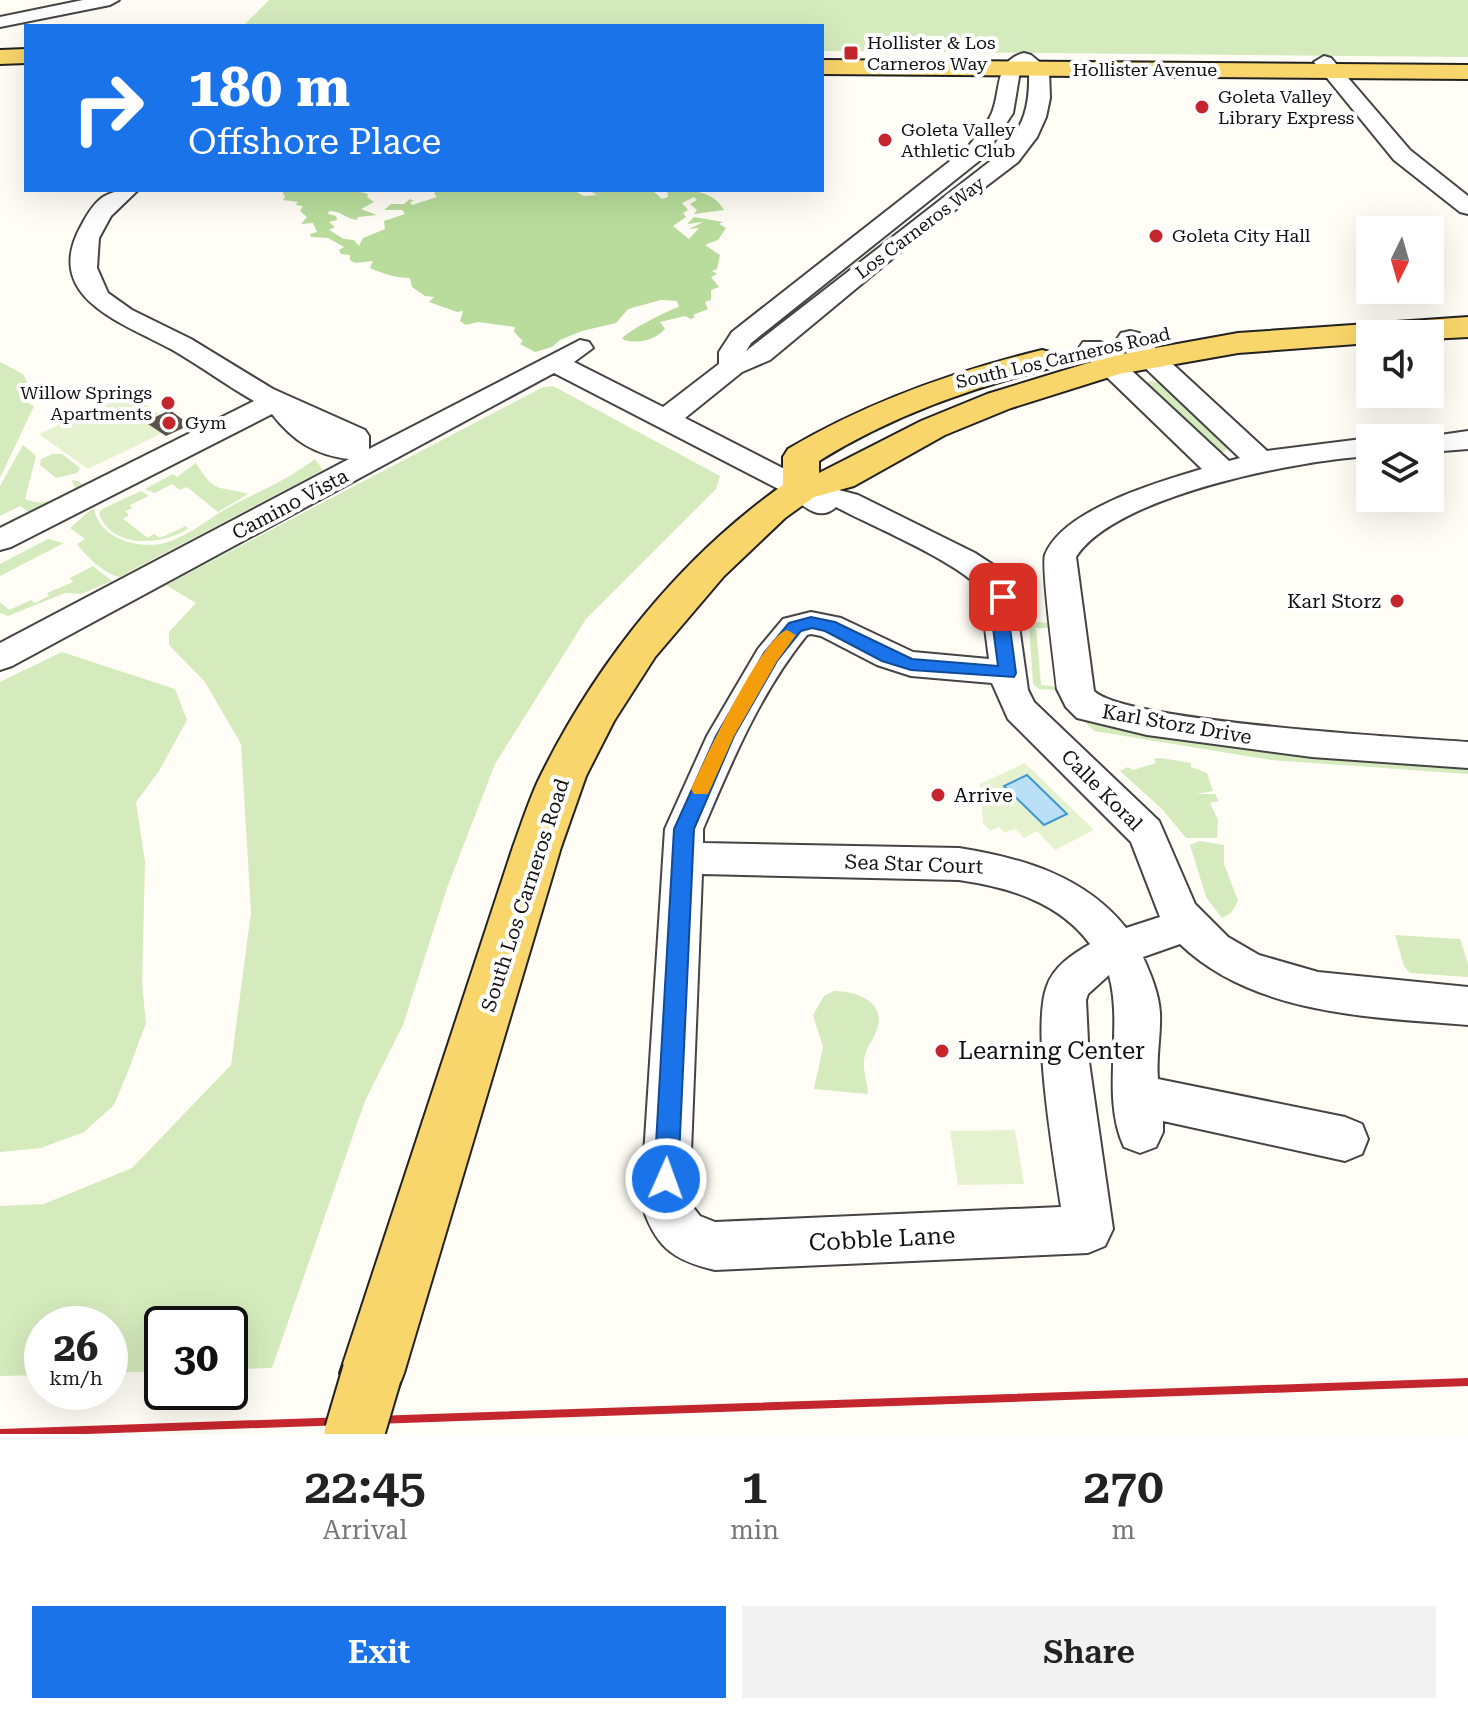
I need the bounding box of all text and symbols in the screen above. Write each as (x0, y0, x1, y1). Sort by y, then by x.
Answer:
place label: Hollister & Los Carneros Way (867, 32, 996, 74)
marker: Hollister & Los Carneros Way (842, 44, 860, 62)
text: 180 m (188, 54, 350, 120)
icon: right (56, 56, 160, 160)
street label: Hollister Avenue (1073, 59, 1217, 80)
place label: Goleta Valley Library Express (1218, 86, 1354, 128)
marker: Goleta Valley Library Express (1193, 98, 1211, 116)
place label: Goleta Valley Athletic Club (901, 119, 1016, 161)
text: Offshore Place (188, 121, 441, 163)
marker: Goleta Valley Athletic Club (876, 131, 894, 149)
street label: Los Carneros Way (851, 172, 989, 283)
north arrow (1356, 216, 1444, 304)
map controls (1356, 216, 1444, 512)
place label: Goleta City Hall (1172, 225, 1311, 246)
marker: Goleta City Hall (1147, 227, 1165, 245)
button: sound (1356, 320, 1444, 408)
street label: South Los Carneros Road (954, 323, 1172, 392)
place label: Willow Springs Apartments (20, 382, 152, 424)
marker: Willow Springs Apartments (159, 394, 177, 412)
place label: Gym (185, 412, 226, 433)
marker: Gym (160, 414, 178, 432)
button: layers (1356, 424, 1444, 512)
street label: Camino Vista (228, 463, 352, 545)
pin (969, 563, 1037, 631)
icon: arrive (981, 575, 1025, 619)
place label: Karl Storz (1287, 589, 1381, 613)
marker: Karl Storz (1388, 592, 1406, 610)
street label: Karl Storz Drive (1100, 699, 1254, 749)
street label: Calle Koral (1056, 744, 1148, 836)
street label: South Los Carneros Road (476, 775, 574, 1015)
place label: Arrive (954, 783, 1013, 807)
marker: Arrive (929, 786, 947, 804)
street label: Sea Star Court (844, 850, 984, 878)
place label: Learning Center (958, 1037, 1145, 1065)
marker: Learning Center (933, 1042, 951, 1060)
position arrow (624, 1137, 708, 1221)
street label: Cobble Lane (808, 1221, 956, 1257)
speed limit sign: 30 (144, 1306, 248, 1410)
text: 26 (54, 1324, 98, 1371)
text: km/h (49, 1366, 103, 1390)
text: 22:45 (304, 1459, 426, 1515)
text: 1 (741, 1459, 768, 1515)
text: 270 (1083, 1459, 1164, 1515)
text: Arrival (323, 1515, 407, 1545)
text: min (730, 1515, 779, 1545)
text: m (1112, 1515, 1135, 1545)
button: Exit (32, 1606, 726, 1698)
button: Share (742, 1606, 1436, 1698)

